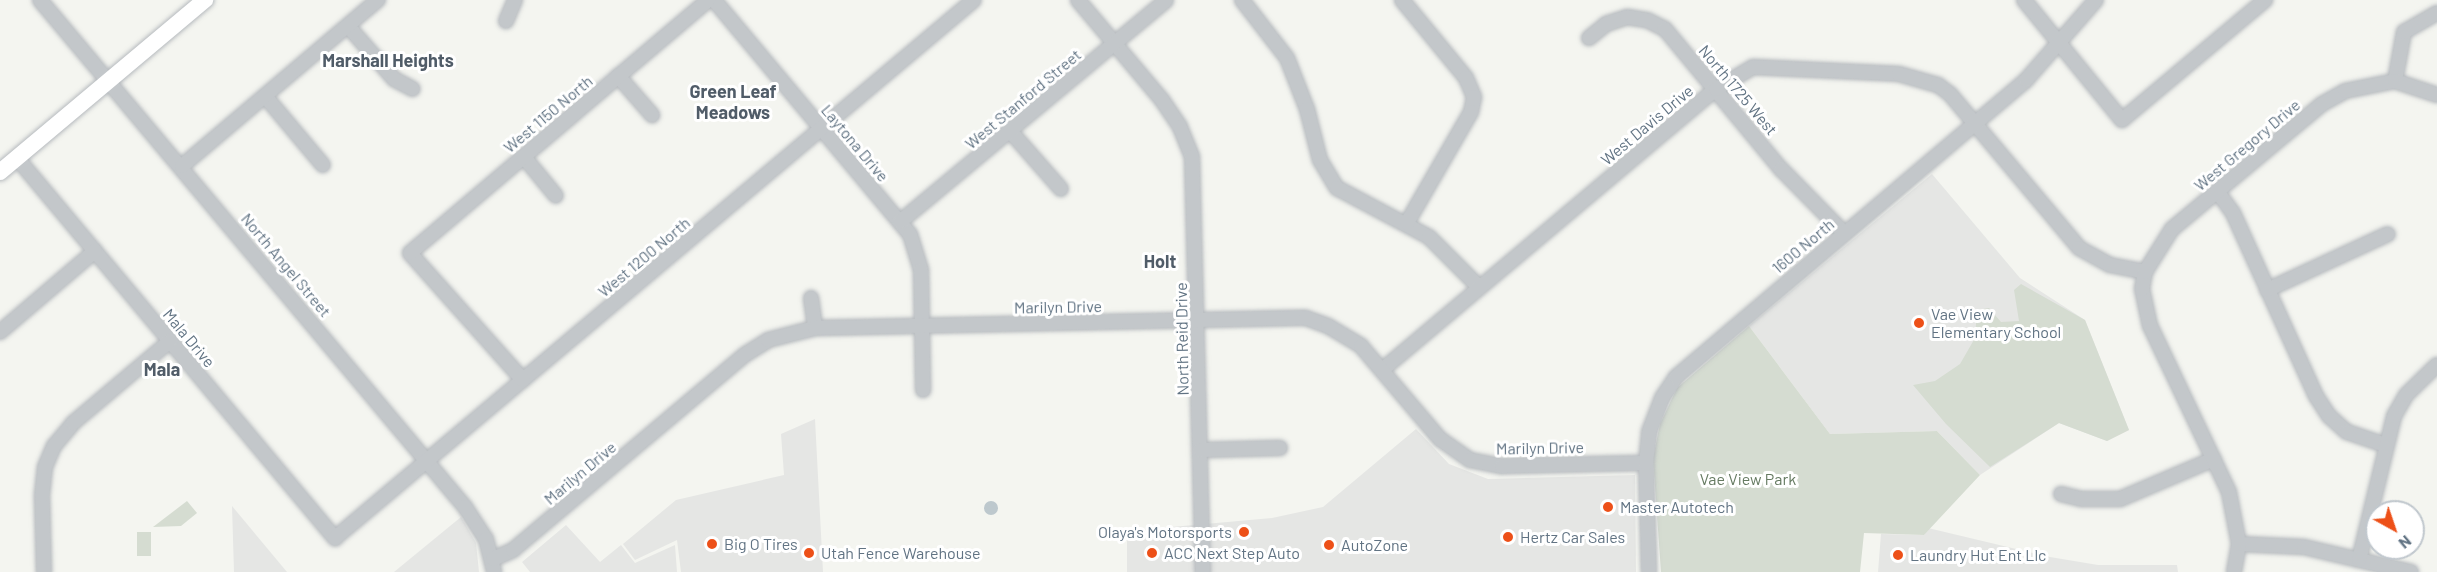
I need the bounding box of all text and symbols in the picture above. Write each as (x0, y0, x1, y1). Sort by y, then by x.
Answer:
street label: North 1725 West (1695, 41, 1781, 139)
street label: West Stanford Street (961, 45, 1085, 153)
district label: Marshall Heights (322, 49, 454, 71)
street label: West 1150 North (500, 71, 596, 157)
district label: Green Leaf Meadows (689, 81, 777, 124)
street label: West Davis Drive (1597, 81, 1697, 169)
street label: West Gregory Drive (2190, 95, 2304, 195)
street label: Laytona Drive (817, 101, 893, 185)
street label: North Angel Street (237, 209, 335, 321)
street label: West 1200 North (594, 213, 694, 301)
street label: 1600 North (1768, 214, 1838, 278)
district label: Holt (1144, 250, 1176, 272)
street label: North Reid Drive (1171, 282, 1193, 396)
street label: Marilyn Drive (1014, 297, 1102, 317)
place label: Vae View Elementary School (1931, 304, 2061, 342)
street label: Mala Drive (159, 305, 219, 371)
marker: Vae View Elementary School (1912, 316, 1926, 330)
district label: Mala (144, 358, 180, 380)
street label: Marilyn Drive (540, 437, 620, 509)
street label: Marilyn Drive (1496, 438, 1584, 458)
park label: Vae View Park (1700, 469, 1796, 489)
place label: Master Autotech (1620, 497, 1734, 517)
marker: Master Autotech (1601, 500, 1615, 514)
north arrow (2365, 500, 2425, 560)
place label: Olaya's Motorsports (1098, 522, 1232, 542)
marker: Olaya's Motorsports (1237, 525, 1251, 539)
place label: Hertz Car Sales (1520, 527, 1625, 547)
marker: Hertz Car Sales (1501, 530, 1515, 544)
text: N (2395, 532, 2416, 553)
place label: Big O Tires (724, 534, 798, 554)
place label: AutoZone (1341, 535, 1408, 555)
marker: Big O Tires (705, 537, 719, 551)
marker: AutoZone (1322, 538, 1336, 552)
place label: Utah Fence Warehouse (821, 543, 980, 563)
place label: ACC Next Step Auto (1164, 543, 1300, 563)
place label: Laundry Hut Ent Llc (1910, 545, 2046, 565)
marker: Utah Fence Warehouse (802, 546, 816, 560)
marker: ACC Next Step Auto (1145, 546, 1159, 560)
marker: Laundry Hut Ent Llc (1891, 548, 1905, 562)

